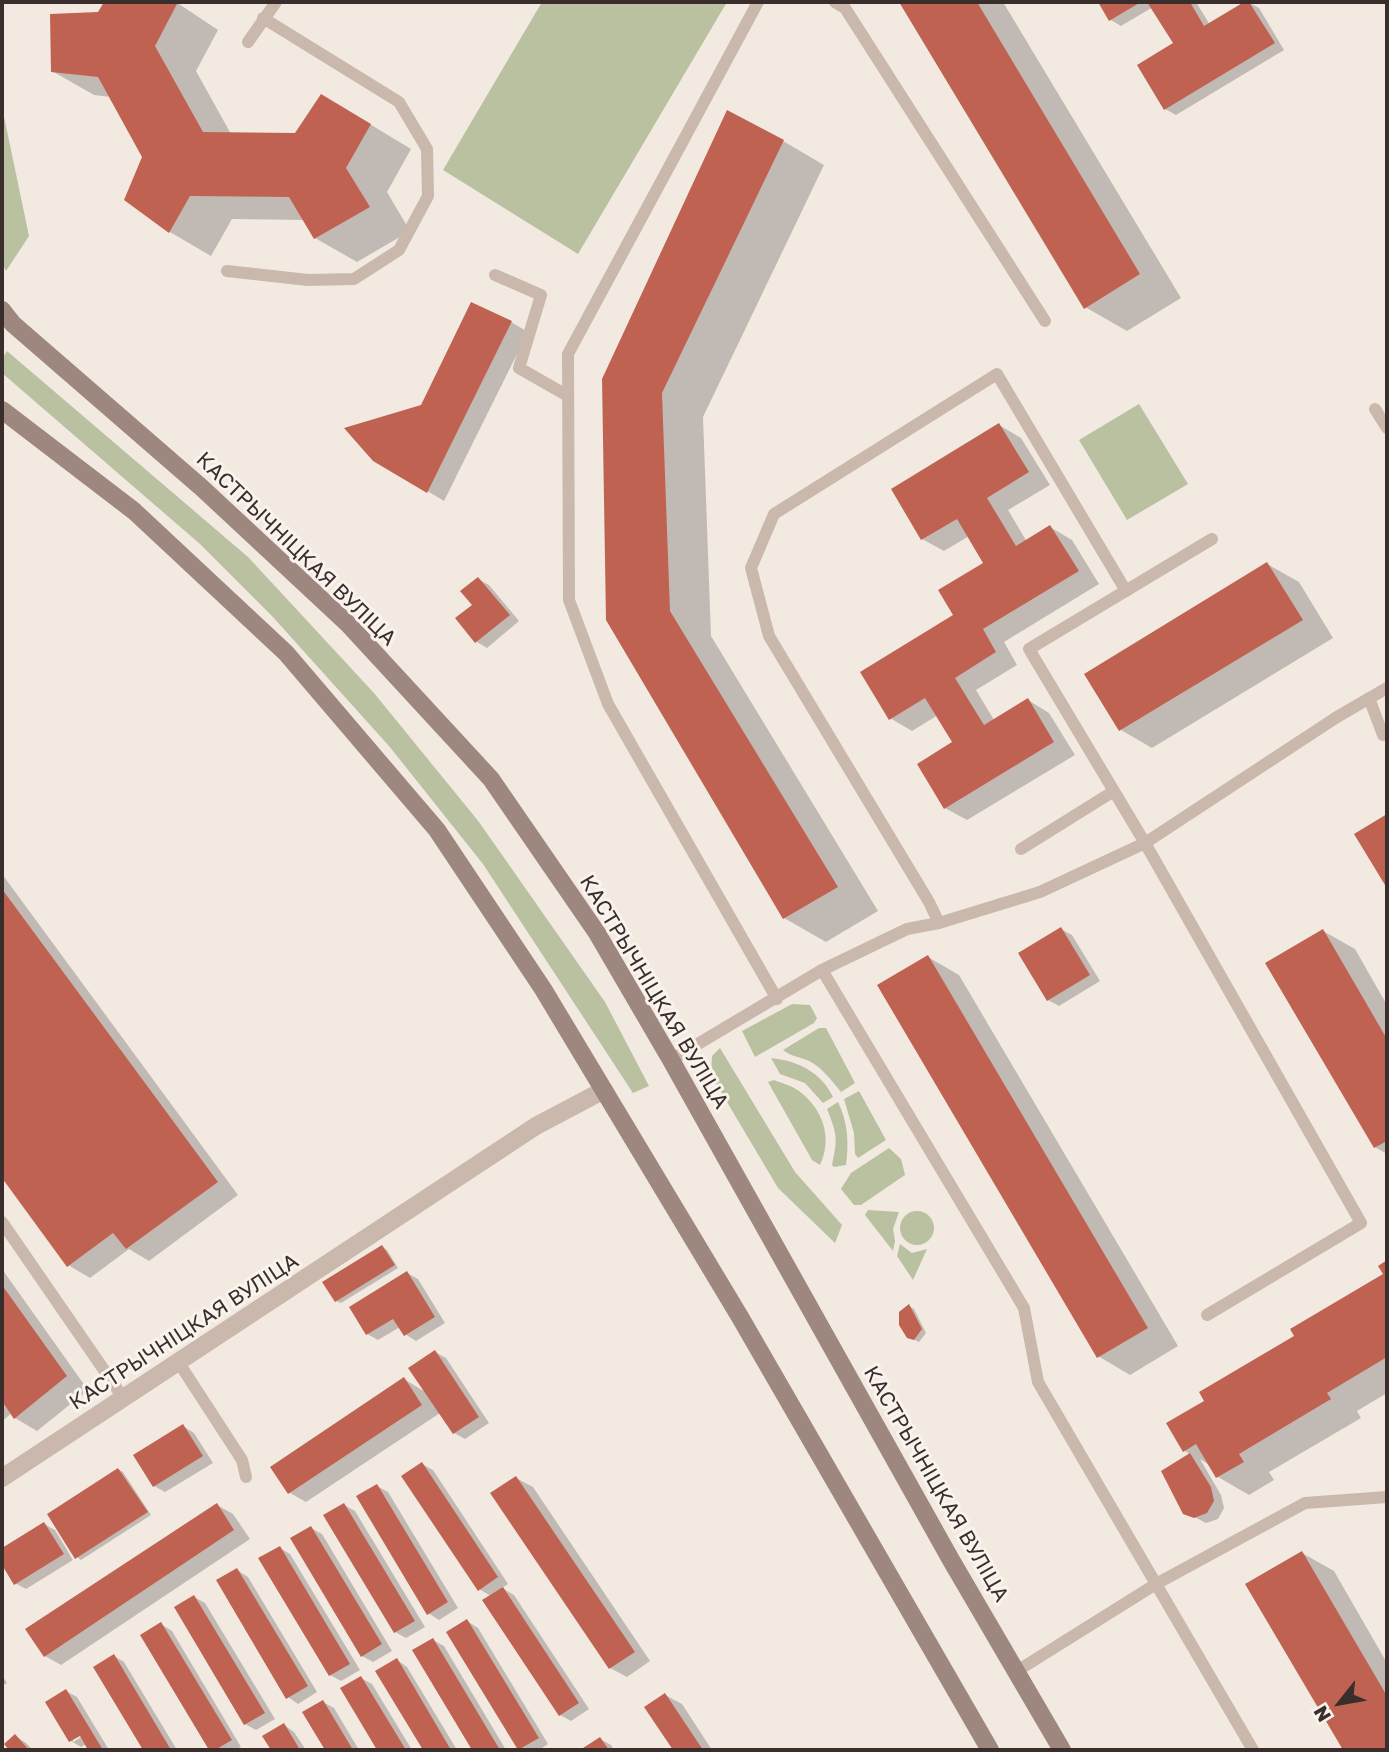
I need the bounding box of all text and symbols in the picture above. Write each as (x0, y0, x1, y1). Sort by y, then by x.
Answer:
street label: КАСТРЫЧНІЦКАЯ ВУЛІЦА (191, 447, 401, 651)
street label: КАСТРЫЧНІЦКАЯ ВУЛІЦА (574, 871, 734, 1113)
street label: КАСТРЫЧНІЦКАЯ ВУЛІЦА (65, 1248, 303, 1416)
street label: КАСТРЫЧНІЦКАЯ ВУЛІЦА (858, 1362, 1014, 1606)
north arrow (1305, 1668, 1375, 1738)
text: N (1308, 1702, 1335, 1726)

